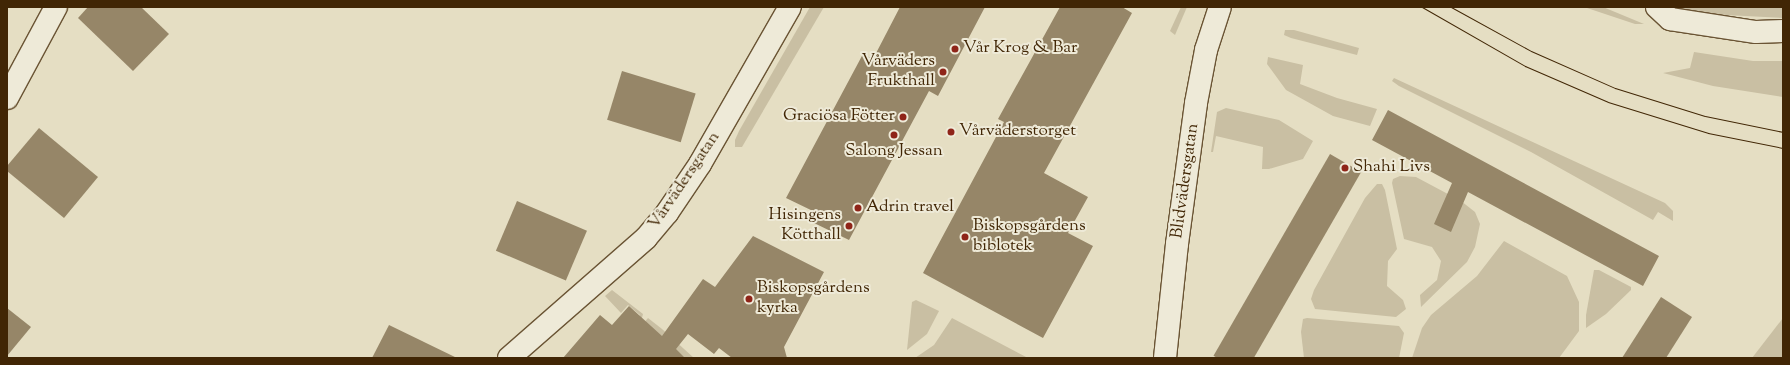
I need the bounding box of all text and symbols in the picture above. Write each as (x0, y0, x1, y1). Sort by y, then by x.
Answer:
place label: Vår Krog & Bar (963, 39, 1077, 59)
marker: Vår Krog & Bar (950, 44, 960, 54)
place label: Vårväders Frukthall (861, 52, 935, 92)
marker: Vårväders Frukthall (938, 67, 948, 77)
place label: Graciösa Fötter (783, 107, 895, 127)
marker: Graciösa Fötter (898, 112, 908, 122)
place label: Vårväderstorget (959, 122, 1076, 142)
street label: Blidvädersgatan (1168, 122, 1204, 240)
marker: Vårväderstorget (946, 127, 956, 137)
street label: Vårvädersgatan (645, 128, 725, 234)
marker: Salong Jessan (889, 130, 899, 140)
place label: Salong Jessan (845, 142, 943, 162)
place label: Shahi Livs (1353, 158, 1430, 178)
marker: Shahi Livs (1340, 163, 1350, 173)
place label: Adrin travel (866, 198, 954, 218)
marker: Adrin travel (853, 203, 863, 213)
place label: Hisingens Kötthall (768, 206, 841, 246)
place label: Biskopsgårdens biblotek (973, 217, 1086, 257)
marker: Hisingens Kötthall (844, 221, 854, 231)
marker: Biskopsgårdens biblotek (960, 232, 970, 242)
place label: Biskopsgårdens kyrka (757, 279, 870, 319)
marker: Biskopsgårdens kyrka (744, 294, 754, 304)

